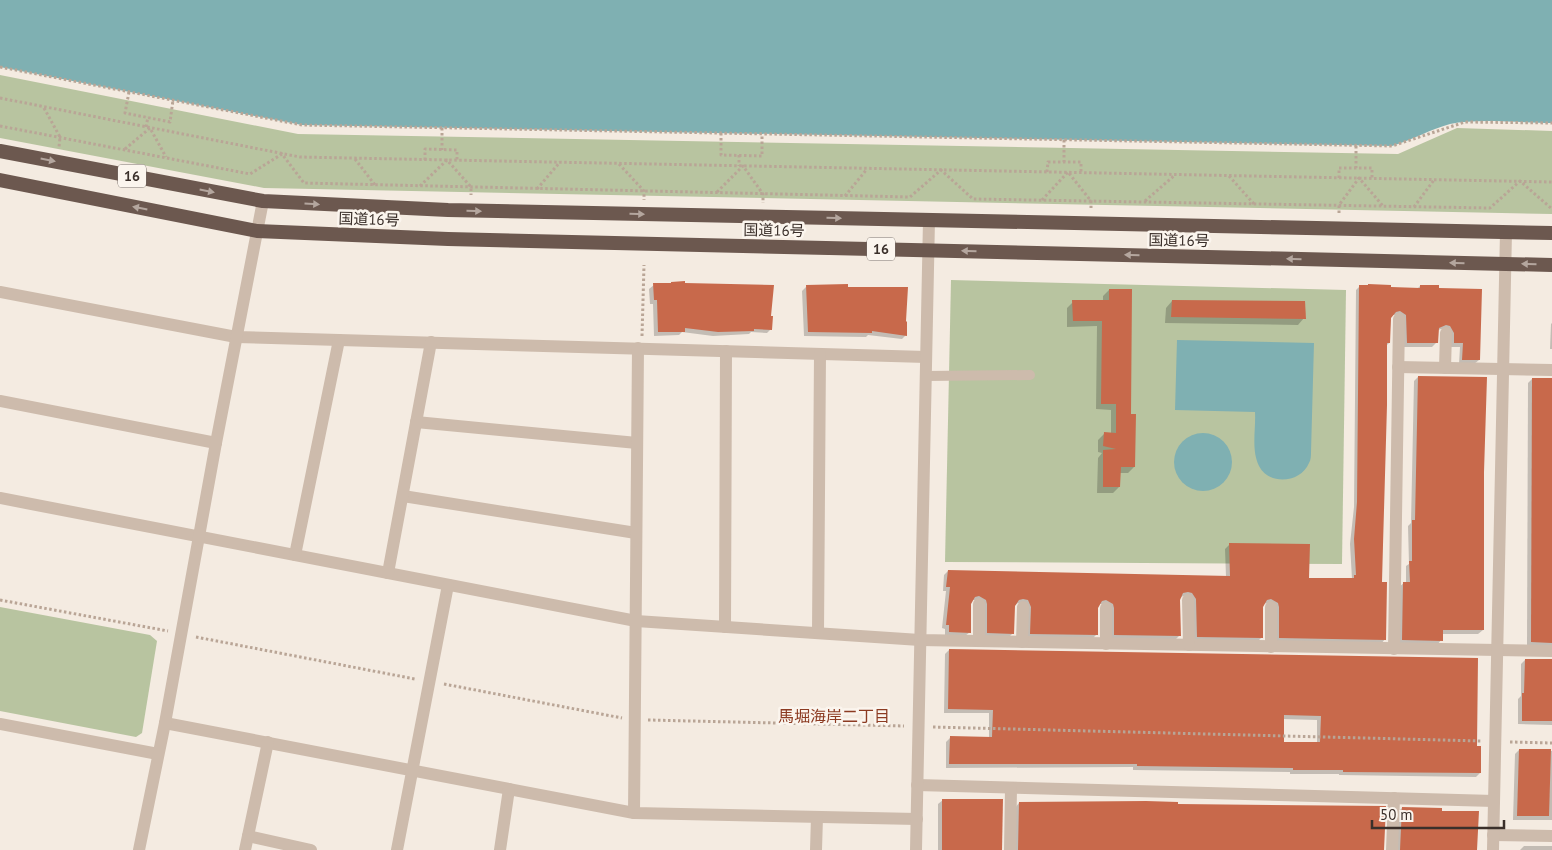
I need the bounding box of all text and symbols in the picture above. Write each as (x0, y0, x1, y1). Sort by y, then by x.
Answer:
one-way arrow (40, 157, 56, 165)
road number: 16 (118, 165, 146, 188)
one-way arrow (200, 187, 216, 195)
one-way arrow (304, 200, 320, 208)
one-way arrow (132, 203, 148, 211)
one-way arrow (466, 207, 482, 215)
street label: 国道16号 (338, 208, 400, 230)
one-way arrow (629, 210, 645, 218)
one-way arrow (826, 214, 842, 222)
street label: 国道16号 (743, 220, 805, 240)
street label: 国道16号 (1148, 230, 1210, 250)
road number: 16 (867, 238, 895, 260)
one-way arrow (961, 247, 977, 255)
one-way arrow (1123, 251, 1139, 259)
one-way arrow (1286, 255, 1302, 263)
one-way arrow (1448, 259, 1464, 267)
one-way arrow (1520, 260, 1536, 268)
district label: 馬堀海岸二丁目 (778, 706, 890, 726)
scale bar (1372, 798, 1504, 830)
text: 50 m (1380, 805, 1413, 824)

